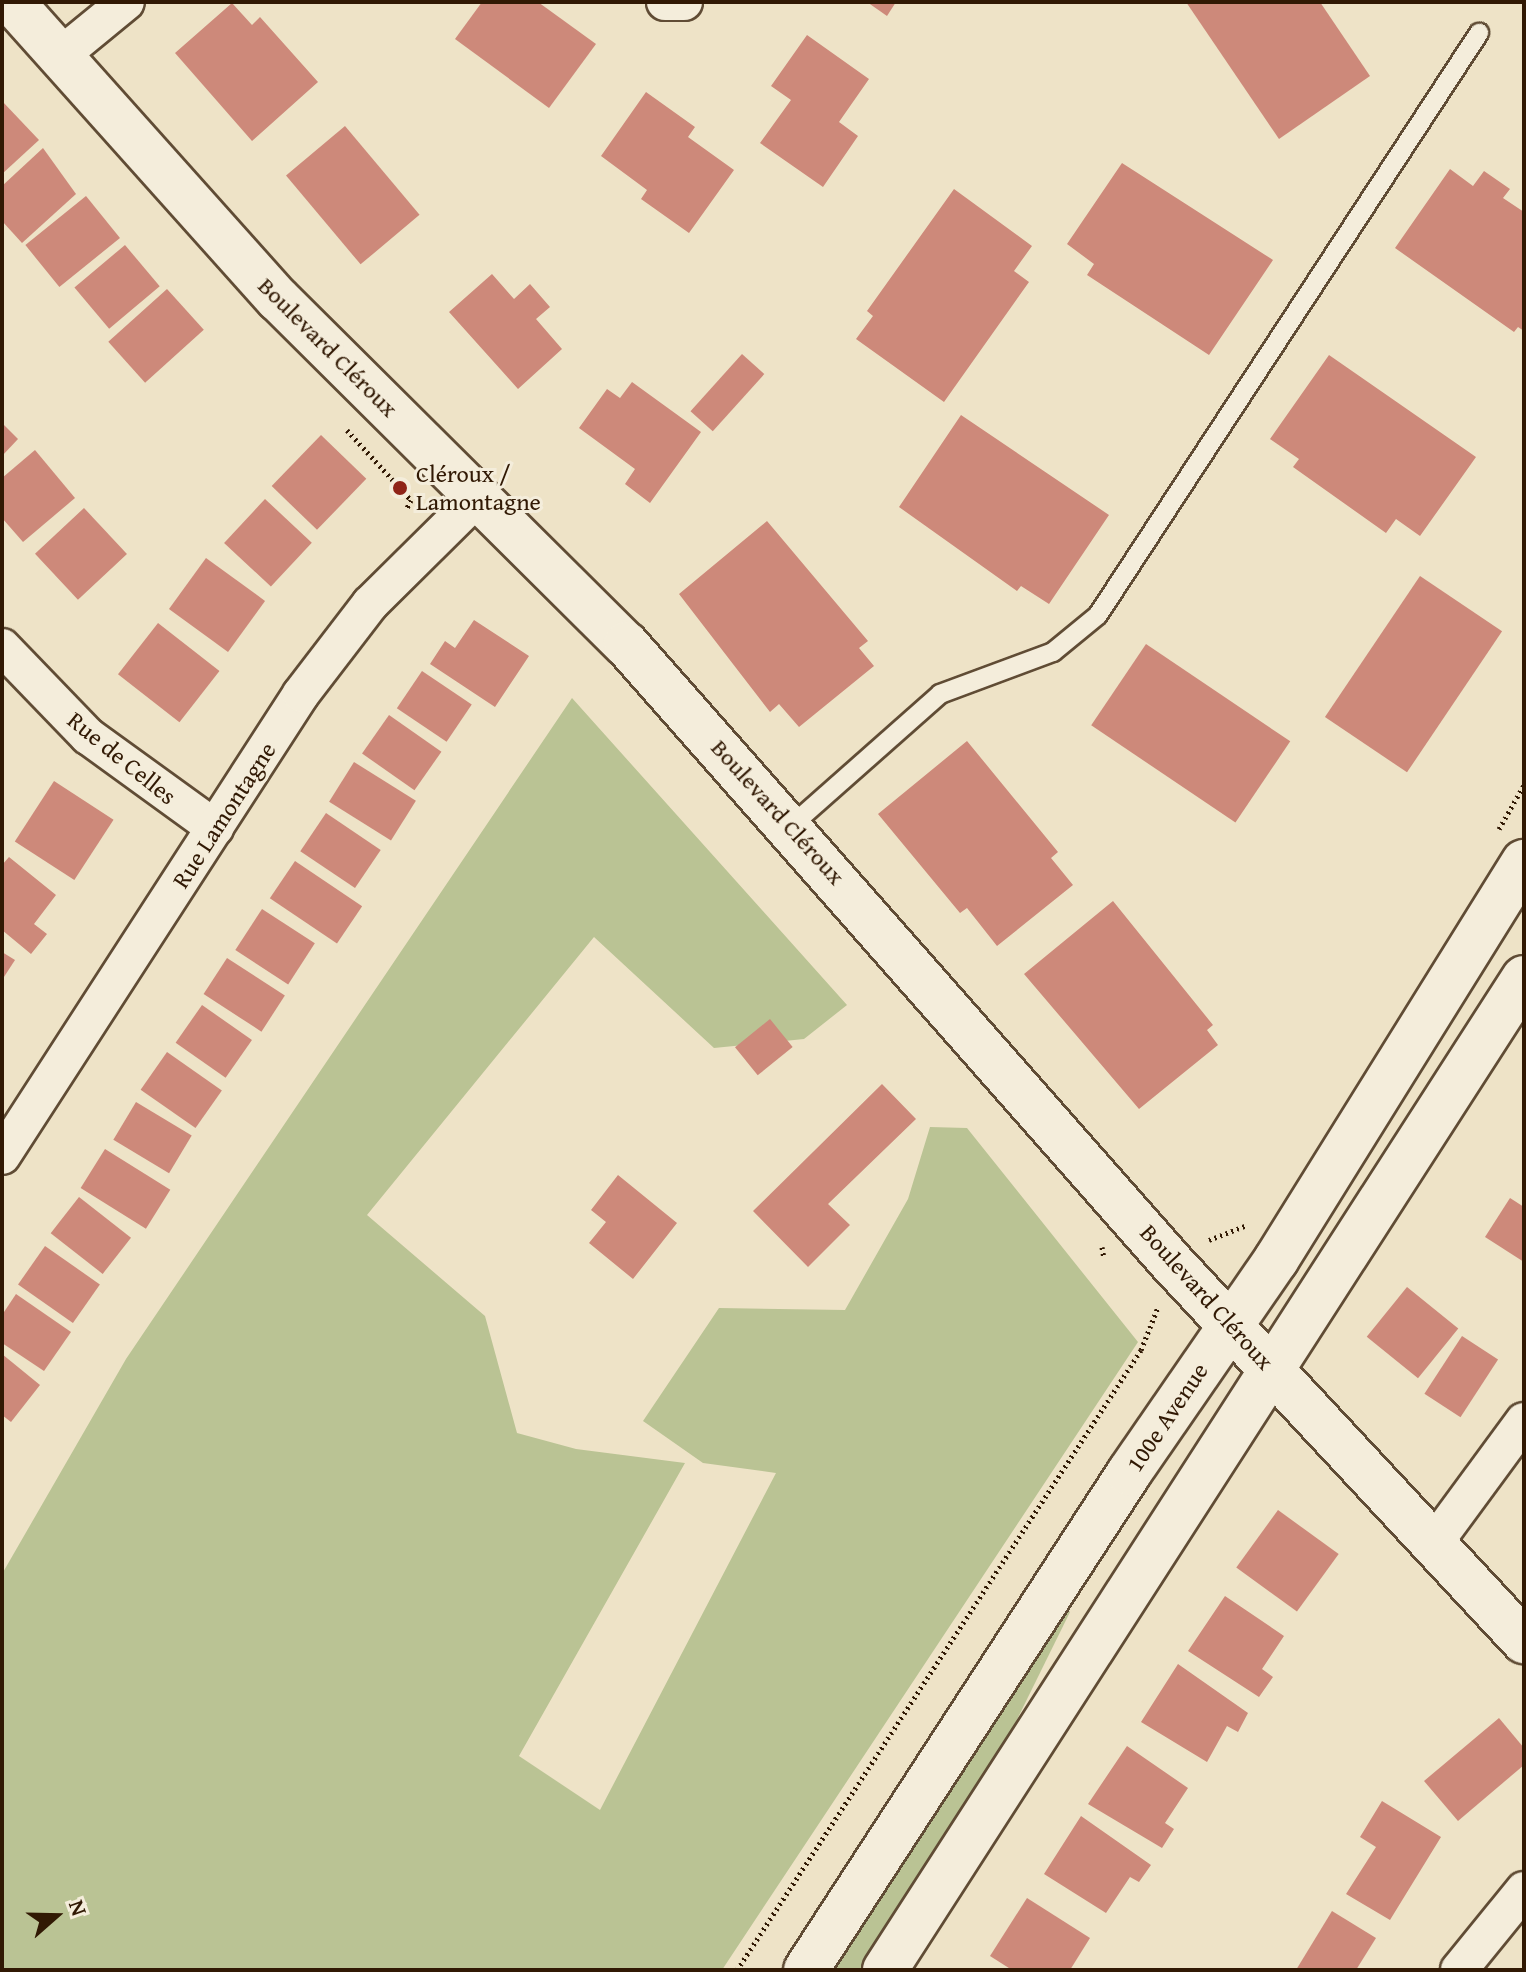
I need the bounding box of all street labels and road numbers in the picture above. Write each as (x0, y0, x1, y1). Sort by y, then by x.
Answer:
street label: Boulevard Cléroux (252, 271, 404, 423)
street label: Rue de Celles (62, 706, 182, 810)
street label: Boulevard Cléroux (705, 733, 851, 891)
street label: Rue Lamontagne (166, 737, 282, 893)
street label: Boulevard Cléroux (1134, 1218, 1280, 1376)
street label: 100e Avenue (1120, 1357, 1214, 1477)

